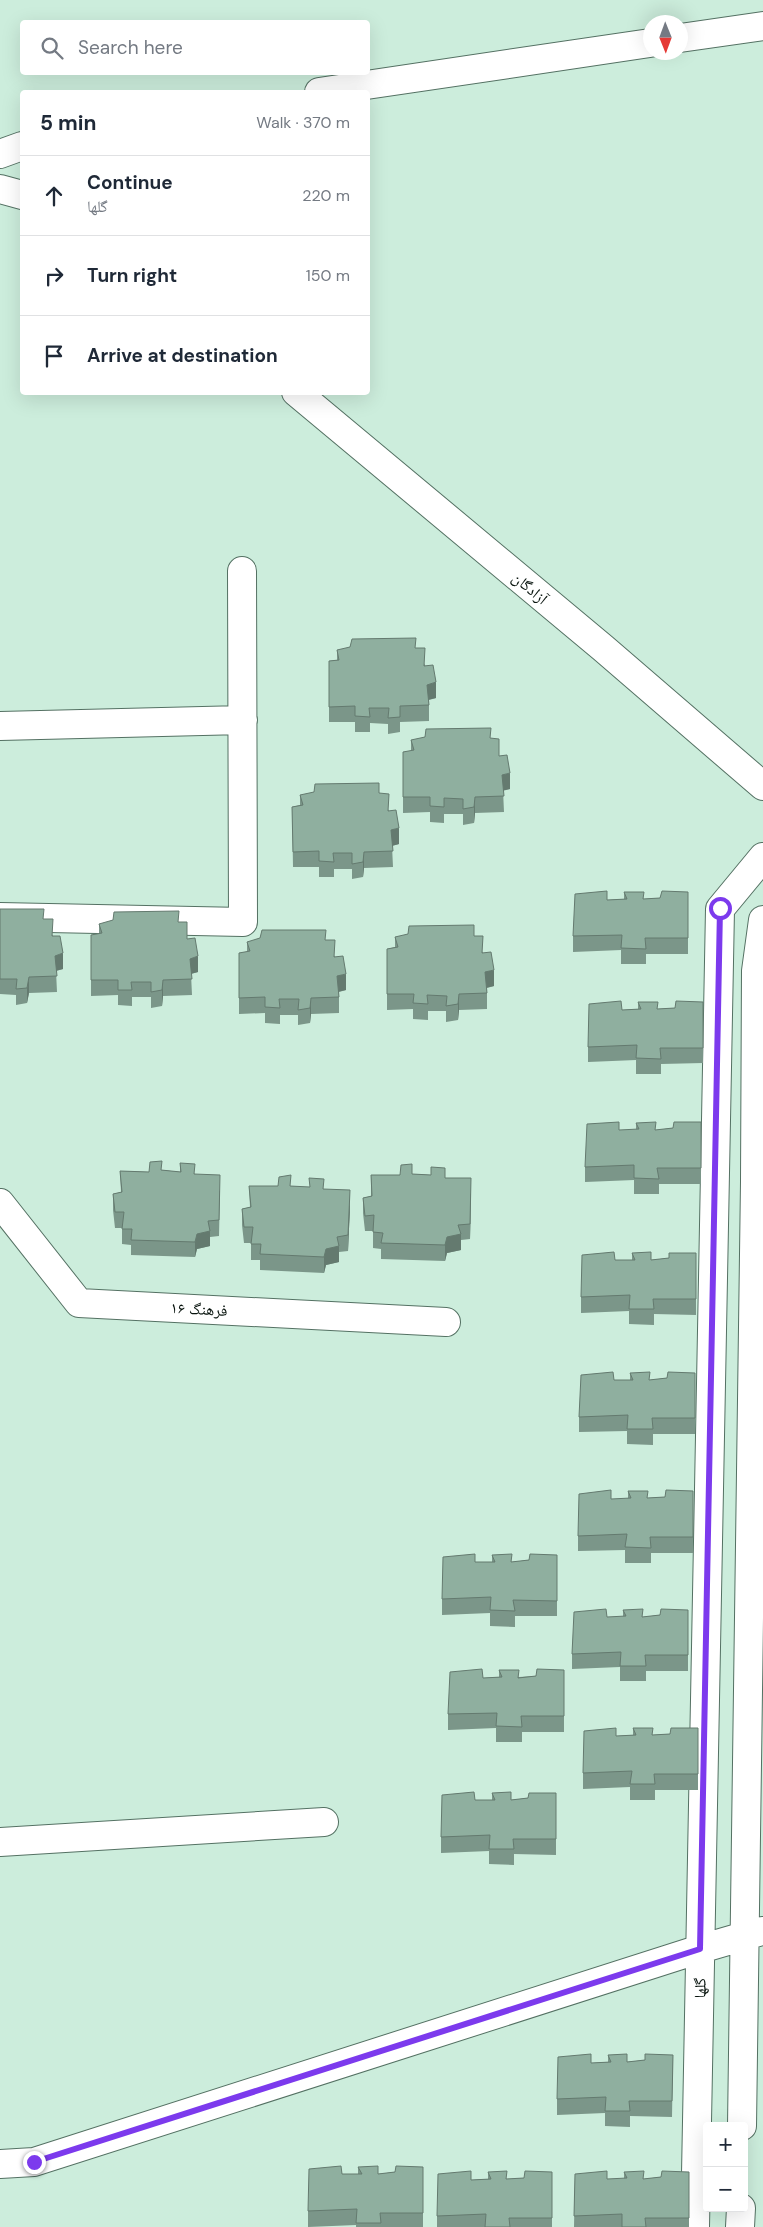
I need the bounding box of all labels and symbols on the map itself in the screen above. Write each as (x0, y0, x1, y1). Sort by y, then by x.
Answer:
north arrow (643, 15, 688, 60)
street label: آزادگان (508, 567, 553, 610)
route start (709, 897, 732, 920)
street label: فرهنگ ۱۶ (170, 1297, 228, 1321)
street label: گلها (689, 1977, 711, 1999)
route end (23, 2151, 46, 2174)

